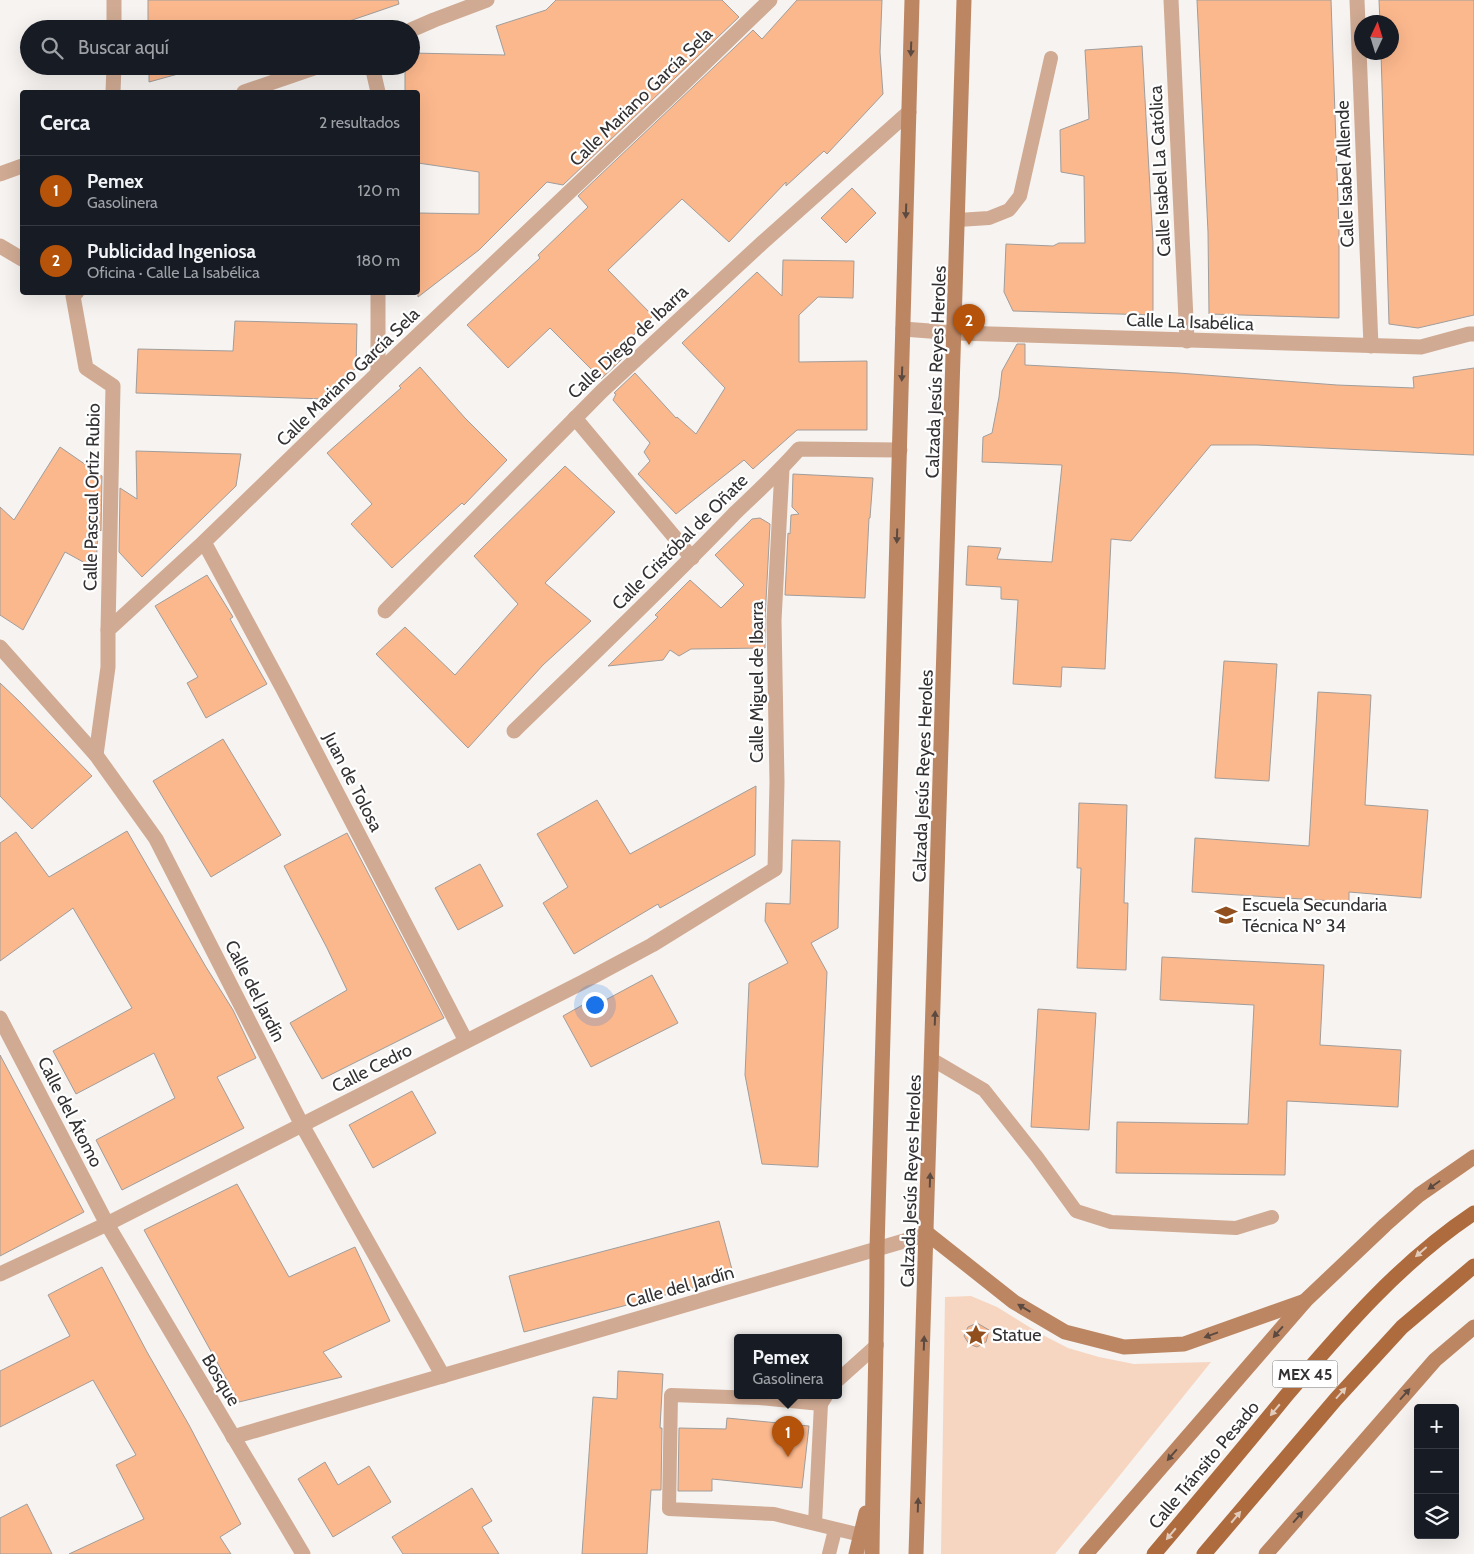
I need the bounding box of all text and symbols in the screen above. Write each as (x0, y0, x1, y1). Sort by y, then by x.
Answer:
north arrow (1354, 15, 1399, 60)
search box (20, 20, 420, 75)
street label: Calle Mariano García Sela (565, 23, 717, 171)
icon: search (38, 34, 66, 62)
text: Buscar aquí (78, 36, 169, 59)
one-way arrow (906, 41, 914, 57)
street label: Calle Isabel La Católica (1145, 84, 1175, 257)
street label: Calle Isabel Allende (1331, 100, 1359, 248)
text: Cerca (40, 110, 90, 135)
text: 2 resultados (319, 113, 400, 132)
text: Pemex (87, 170, 143, 193)
text: 1 (53, 181, 59, 200)
text: 120 m (358, 181, 400, 200)
text: Gasolinera (87, 193, 158, 212)
one-way arrow (902, 203, 910, 219)
text: Publicidad Ingeniosa (87, 240, 256, 263)
text: 2 (52, 251, 60, 270)
text: 180 m (356, 251, 400, 270)
text: Oficina · Calle La Isabélica (87, 263, 260, 282)
street label: Calzada Jesús Reyes Heroles (921, 265, 951, 479)
street label: Calle Diego de Ibarra (563, 280, 693, 403)
street label: Calle Mariano García Sela (272, 303, 424, 451)
pin: 2 (953, 304, 985, 345)
street label: Calle La Isabélica (1126, 309, 1255, 335)
one-way arrow (897, 366, 905, 382)
street label: Calle Pascual Ortiz Rubio (79, 403, 105, 591)
street label: Calle Cristóbal de Oñate (608, 470, 752, 614)
one-way arrow (893, 528, 901, 544)
street label: Calle Miguel de Ibarra (746, 601, 768, 763)
street label: Calzada Jesús Reyes Heroles (908, 669, 938, 883)
street label: Juan de Tolosa (318, 728, 387, 835)
place label: Escuela Secundaria Técnica Nº 34 (1242, 894, 1388, 937)
school or university icon: Escuela Secundaria Técnica Nº 34 (1213, 902, 1239, 928)
street label: Calle del Jardín (220, 936, 290, 1046)
your location (582, 992, 608, 1018)
one-way arrow (931, 1010, 939, 1026)
street label: Calle Cedro (328, 1038, 416, 1098)
street label: Calle del Átomo (33, 1053, 107, 1171)
street label: Calzada Jesús Reyes Heroles (896, 1074, 926, 1288)
one-way arrow (926, 1172, 934, 1188)
one-way arrow (1427, 1180, 1441, 1190)
one-way arrow (1415, 1247, 1428, 1258)
street label: Calle del Jardín (623, 1261, 737, 1313)
one-way arrow (1017, 1303, 1030, 1312)
place icon: Statue (963, 1322, 989, 1348)
place label: Statue (992, 1324, 1041, 1346)
one-way arrow (1273, 1326, 1284, 1339)
one-way arrow (1203, 1331, 1218, 1339)
popup (734, 1334, 842, 1399)
one-way arrow (920, 1335, 928, 1351)
text: Pemex (753, 1346, 809, 1369)
street label: Bosque (197, 1350, 245, 1410)
road number: MEX 45 (1272, 1360, 1338, 1388)
text: Gasolinera (753, 1369, 823, 1388)
one-way arrow (1335, 1388, 1347, 1400)
one-way arrow (1399, 1388, 1410, 1401)
street label: Calle Tránsito Pesado (1144, 1397, 1264, 1533)
one-way arrow (1269, 1403, 1281, 1415)
map controls (1414, 1404, 1459, 1539)
button: + (1414, 1404, 1459, 1449)
pin: 1 (772, 1416, 804, 1457)
one-way arrow (1166, 1449, 1178, 1461)
button: − (1414, 1449, 1459, 1494)
button: layers (1414, 1494, 1459, 1539)
one-way arrow (914, 1497, 922, 1513)
one-way arrow (1230, 1511, 1241, 1524)
one-way arrow (1292, 1511, 1303, 1523)
one-way arrow (1165, 1527, 1176, 1540)

